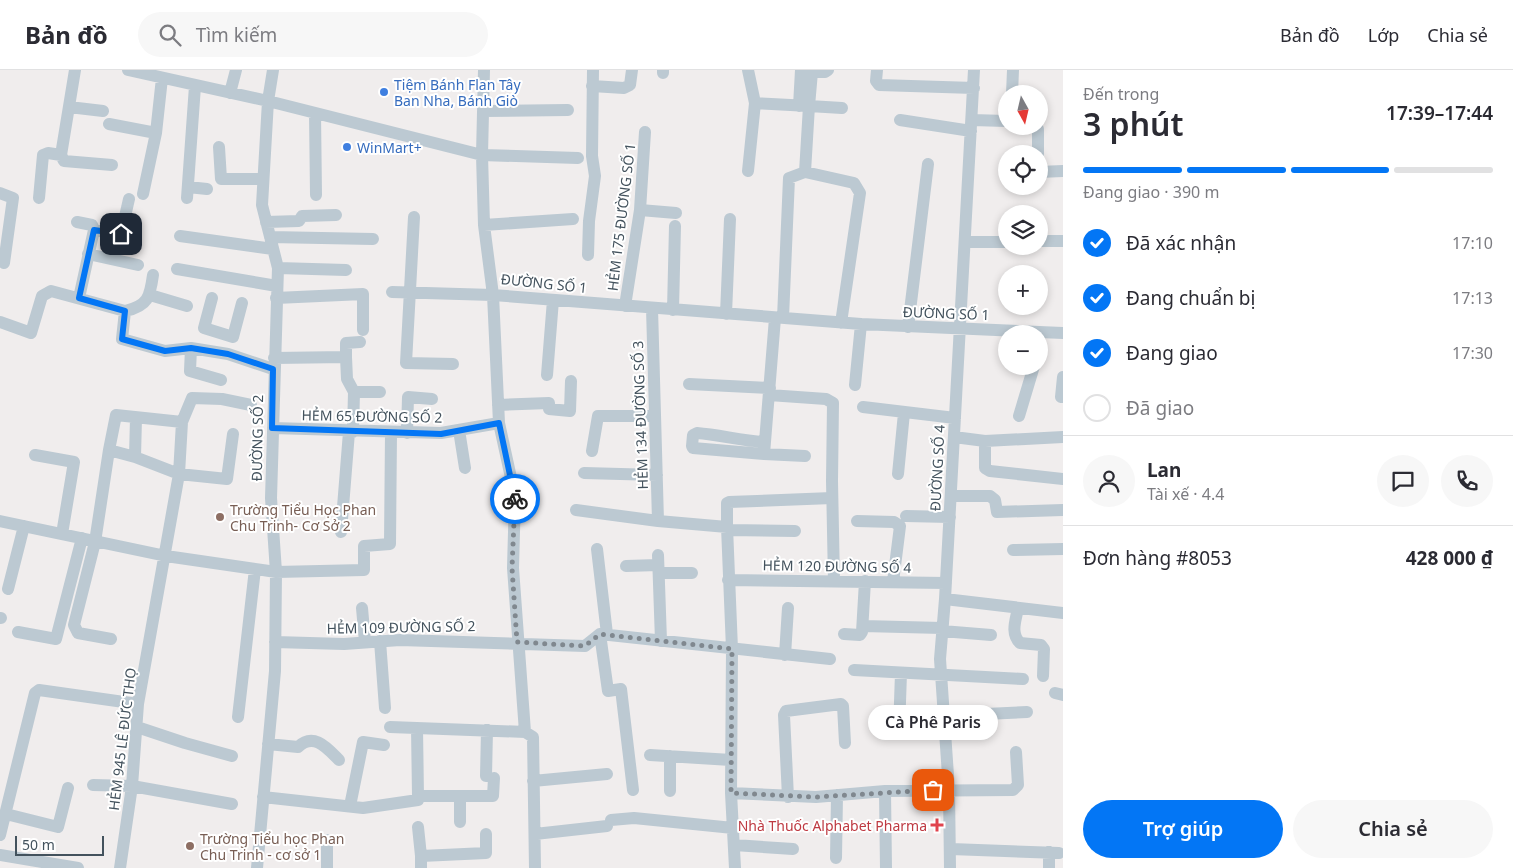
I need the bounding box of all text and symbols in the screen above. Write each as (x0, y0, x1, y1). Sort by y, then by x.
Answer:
search box (138, 12, 488, 57)
text: Bản đồ (25, 18, 108, 51)
icon: search (156, 21, 184, 49)
text: Tìm kiếm (196, 22, 277, 48)
text: Bản đồ (1280, 23, 1340, 47)
text: Lớp (1368, 23, 1399, 47)
text: Chia sẻ (1427, 23, 1488, 47)
place label: Tiệm Bánh Flan Tây Ban Nha, Bánh Giò (394, 75, 521, 110)
text: Đến trong (1083, 83, 1159, 105)
north arrow (998, 85, 1048, 135)
map controls (998, 85, 1048, 375)
marker: Tiệm Bánh Flan Tây Ban Nha, Bánh Giò (378, 86, 390, 98)
text: 17:39–17:44 (1386, 100, 1493, 126)
text: 3 phút (1083, 102, 1183, 145)
place label: WinMart+ (357, 138, 422, 157)
marker: WinMart+ (341, 141, 353, 153)
street label: HẺM 175 ĐƯỜNG SỐ 1 (602, 142, 640, 292)
button: locate (998, 145, 1048, 195)
text: Đang giao · 390 m (1083, 181, 1219, 203)
button: layers (998, 205, 1048, 255)
pin (100, 213, 142, 255)
icon: home (107, 220, 135, 248)
icon: check (1083, 229, 1111, 257)
text: Đã xác nhận (1126, 230, 1236, 256)
text: 17:10 (1452, 232, 1493, 254)
button: + (998, 265, 1048, 315)
street label: ĐƯỜNG SỐ 1 (500, 269, 588, 297)
icon: check (1083, 284, 1111, 312)
text: Đang chuẩn bị (1126, 285, 1255, 311)
text: 17:13 (1452, 287, 1493, 309)
street label: ĐƯỜNG SỐ 1 (902, 302, 990, 324)
button: − (998, 325, 1048, 375)
icon: check (1083, 339, 1111, 367)
street label: HẺM 134 ĐƯỜNG SỐ 3 (628, 340, 652, 490)
text: Đang giao (1126, 340, 1218, 366)
text: 17:30 (1452, 342, 1493, 364)
street label: ĐƯỜNG SỐ 2 (247, 394, 267, 482)
text: Đã giao (1126, 395, 1194, 421)
street label: HẺM 65 ĐƯỜNG SỐ 2 (301, 405, 443, 427)
street label: ĐƯỜNG SỐ 4 (925, 424, 949, 512)
button: person (1083, 455, 1135, 507)
button: chat (1377, 455, 1429, 507)
button: phone (1441, 455, 1493, 507)
text: Lan (1147, 457, 1181, 483)
courier (490, 474, 540, 524)
text: Tài xế · 4.4 (1147, 483, 1224, 505)
icon: bike (501, 485, 529, 513)
place label: Trường Tiểu Học Phan Chu Trinh- Cơ Sở 2 (230, 500, 376, 535)
marker: Trường Tiểu Học Phan Chu Trinh- Cơ Sở 2 (214, 511, 226, 523)
text: Đơn hàng #8053 (1083, 545, 1232, 571)
text: 428 000 ₫ (1406, 545, 1493, 571)
street label: HẺM 120 ĐƯỜNG SỐ 4 (762, 555, 912, 577)
street label: HẺM 109 ĐƯỜNG SỐ 2 (326, 616, 476, 638)
street label: HẺM 945 LÊ ĐỨC THỌ (104, 667, 140, 811)
callout: Cà Phê Paris (868, 705, 998, 740)
text: Cà Phê Paris (885, 711, 981, 733)
pin (912, 769, 954, 811)
icon: bag (919, 776, 947, 804)
button: Trợ giúp (1083, 800, 1283, 858)
button: Chia sẻ (1293, 800, 1493, 858)
place label: Nhà Thuốc Alphabet Pharma (738, 816, 927, 835)
marker: Nhà Thuốc Alphabet Pharma (931, 819, 943, 831)
place label: Trường Tiểu học Phan Chu Trinh - cơ sở 1 (200, 829, 345, 864)
scale bar (15, 833, 104, 856)
text: 50 m (22, 835, 55, 854)
marker: Trường Tiểu học Phan Chu Trinh - cơ sở 1 (184, 840, 196, 852)

